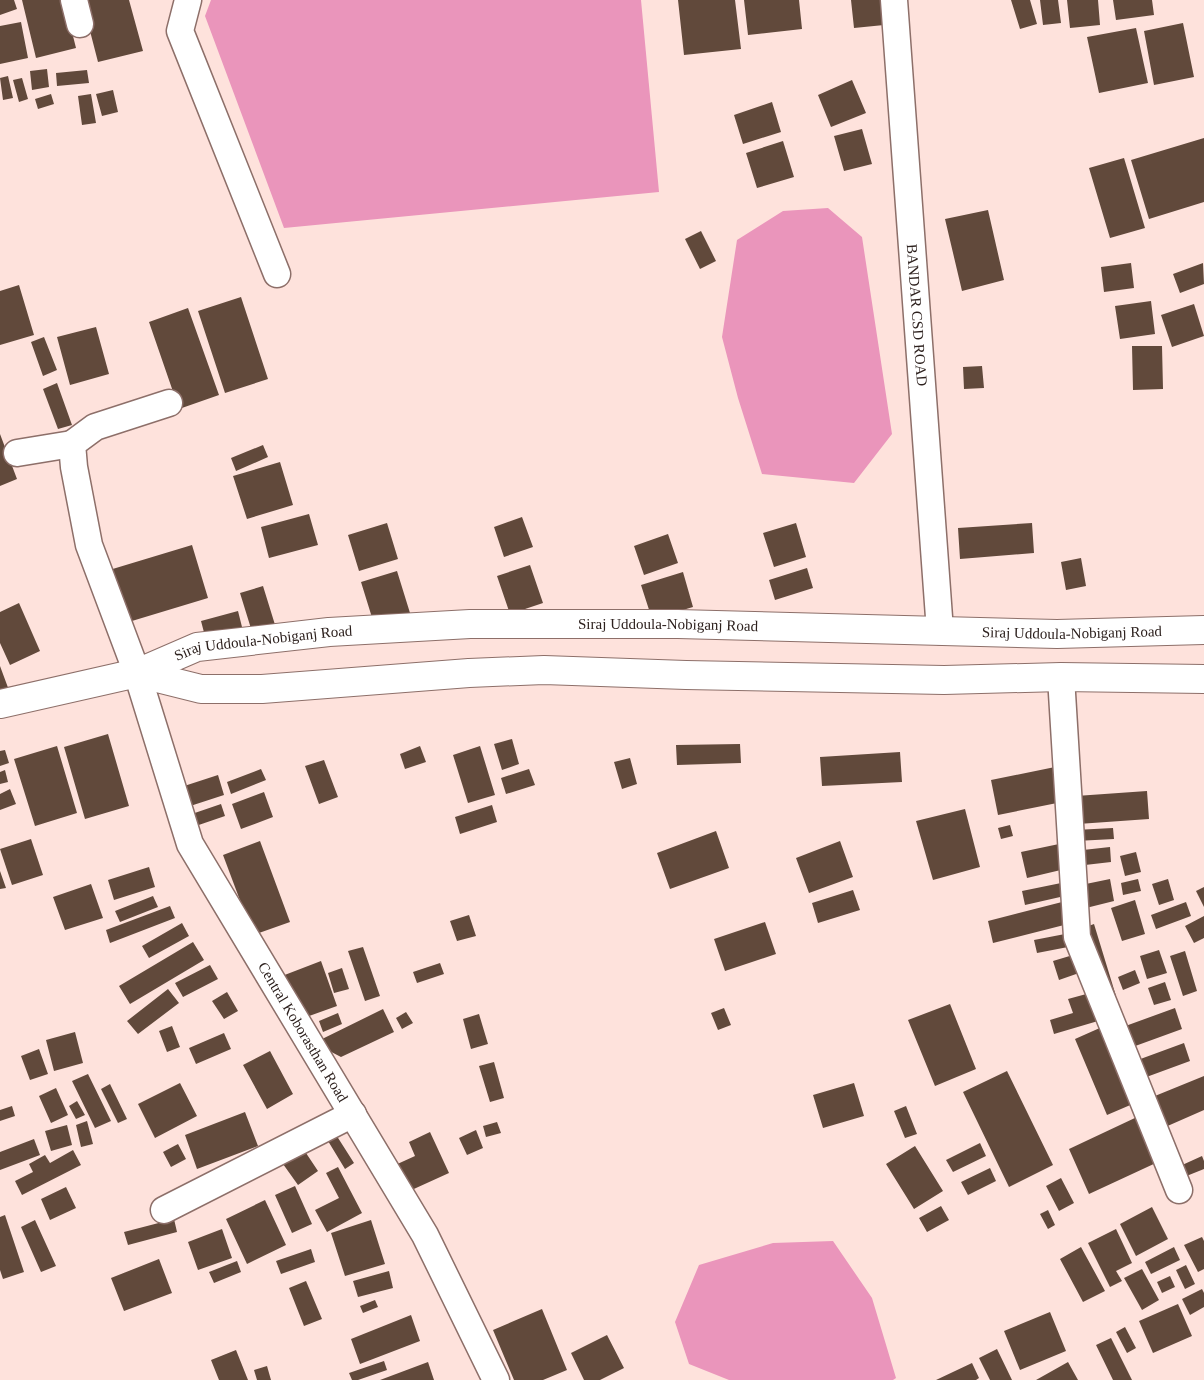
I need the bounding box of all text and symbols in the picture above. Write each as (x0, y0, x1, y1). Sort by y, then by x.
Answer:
street label: BANDAR CSD ROAD (904, 243, 930, 387)
street label: Siraj Uddoula-Nobiganj Road (578, 616, 759, 634)
street label: Siraj Uddoula-Nobiganj Road (172, 623, 353, 664)
street label: Siraj Uddoula-Nobiganj Road (982, 623, 1163, 642)
street label: Central Koborasthan Road (255, 959, 351, 1105)

